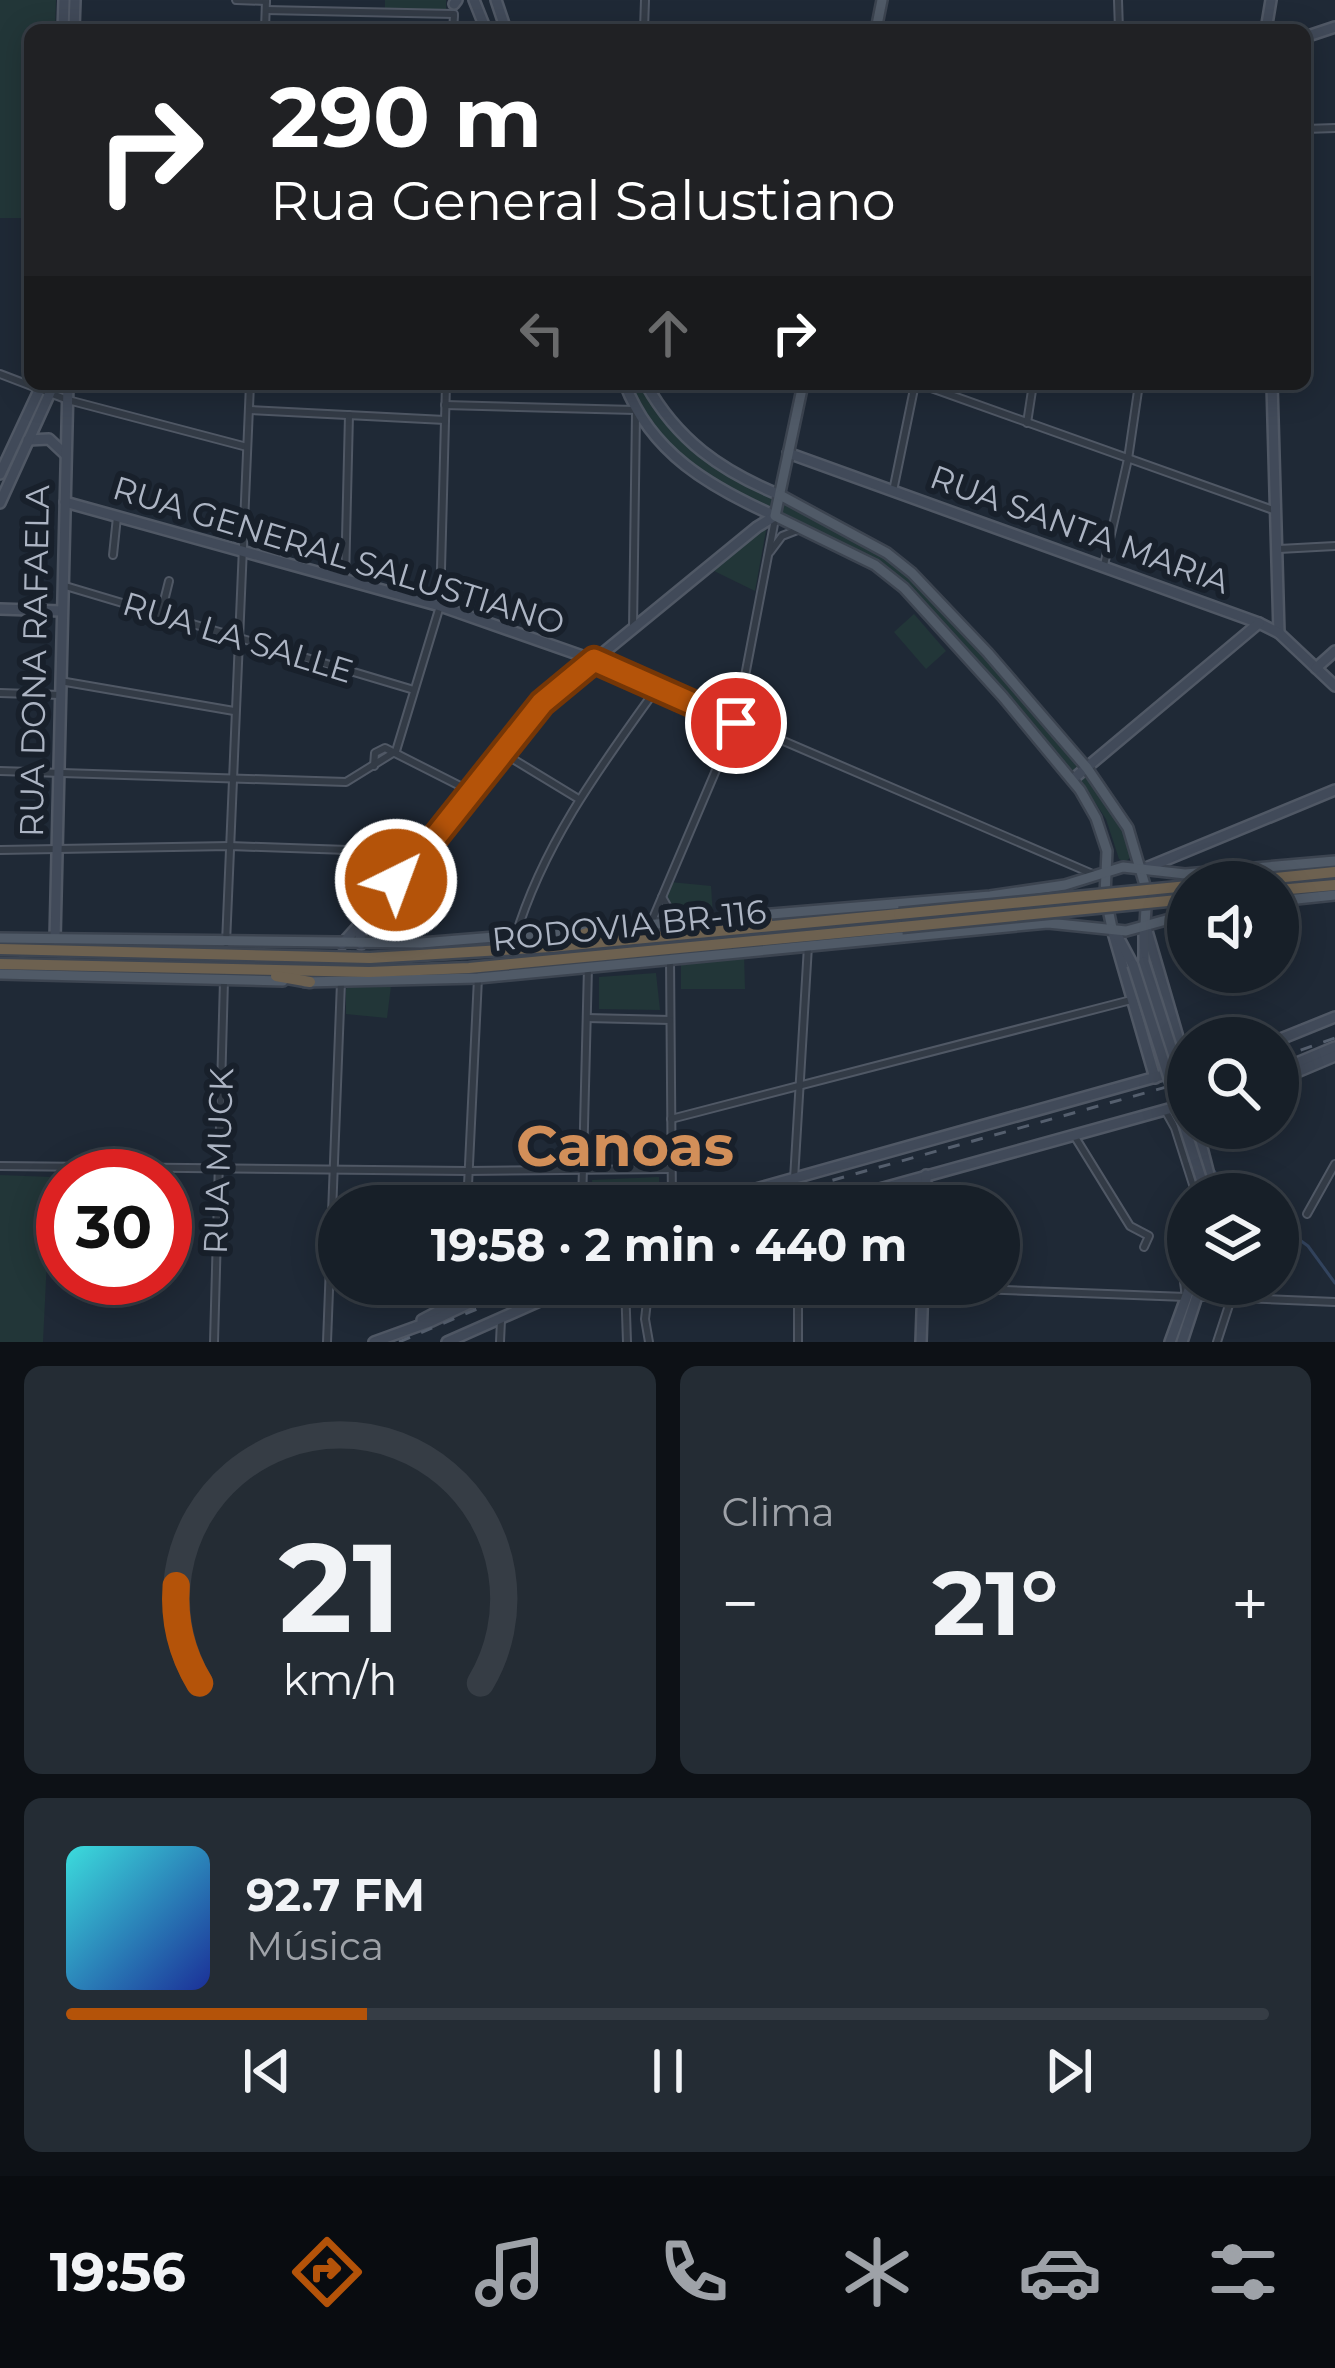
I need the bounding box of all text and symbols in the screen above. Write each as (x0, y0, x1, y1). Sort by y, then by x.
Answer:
text: 290 m (270, 66, 542, 168)
icon: right (72, 72, 228, 228)
text: Rua General Salustiano (270, 168, 896, 234)
icon: left (509, 300, 575, 366)
icon: ahead (635, 300, 701, 366)
icon: right (761, 300, 827, 366)
street label: RUA SANTA MARIA (925, 456, 1235, 602)
street label: RUA GENERAL SALUSTIANO (108, 467, 570, 643)
street label: RUA DONA RAFAELA (11, 484, 57, 837)
street label: RUA LA SALLE (118, 583, 358, 691)
pin (685, 672, 787, 774)
icon: arrive (703, 690, 769, 756)
position arrow (333, 817, 459, 943)
map controls (1167, 861, 1299, 1305)
button: sound (1167, 861, 1299, 993)
street label: RODOVIA BR-116 (490, 891, 768, 959)
button: search (1167, 1017, 1299, 1149)
street label: RUA MUCK (195, 1067, 241, 1255)
district label: Canoas (516, 1111, 734, 1180)
speed limit sign: 30 (36, 1149, 192, 1305)
button: layers (1167, 1173, 1299, 1305)
text: 19:58 · 2 min · 440 m (431, 1217, 907, 1272)
text: Clima (722, 1488, 835, 1536)
text: 21 (278, 1511, 401, 1663)
text: 21° (932, 1548, 1058, 1658)
text: − (722, 1563, 759, 1644)
text: + (1231, 1563, 1269, 1644)
text: km/h (283, 1653, 397, 1706)
text: 92.7 FM (246, 1867, 425, 1922)
text: Música (246, 1922, 384, 1970)
icon: previous (234, 2038, 300, 2104)
icon: pause (635, 2038, 701, 2104)
icon: next (1036, 2038, 1102, 2104)
icon: directions (285, 2230, 369, 2314)
icon: music (468, 2230, 552, 2314)
icon: phone (652, 2230, 736, 2314)
icon: climate (835, 2230, 919, 2314)
icon: car (1018, 2230, 1102, 2314)
icon: filters (1201, 2230, 1285, 2314)
text: 19:56 (50, 2239, 186, 2305)

